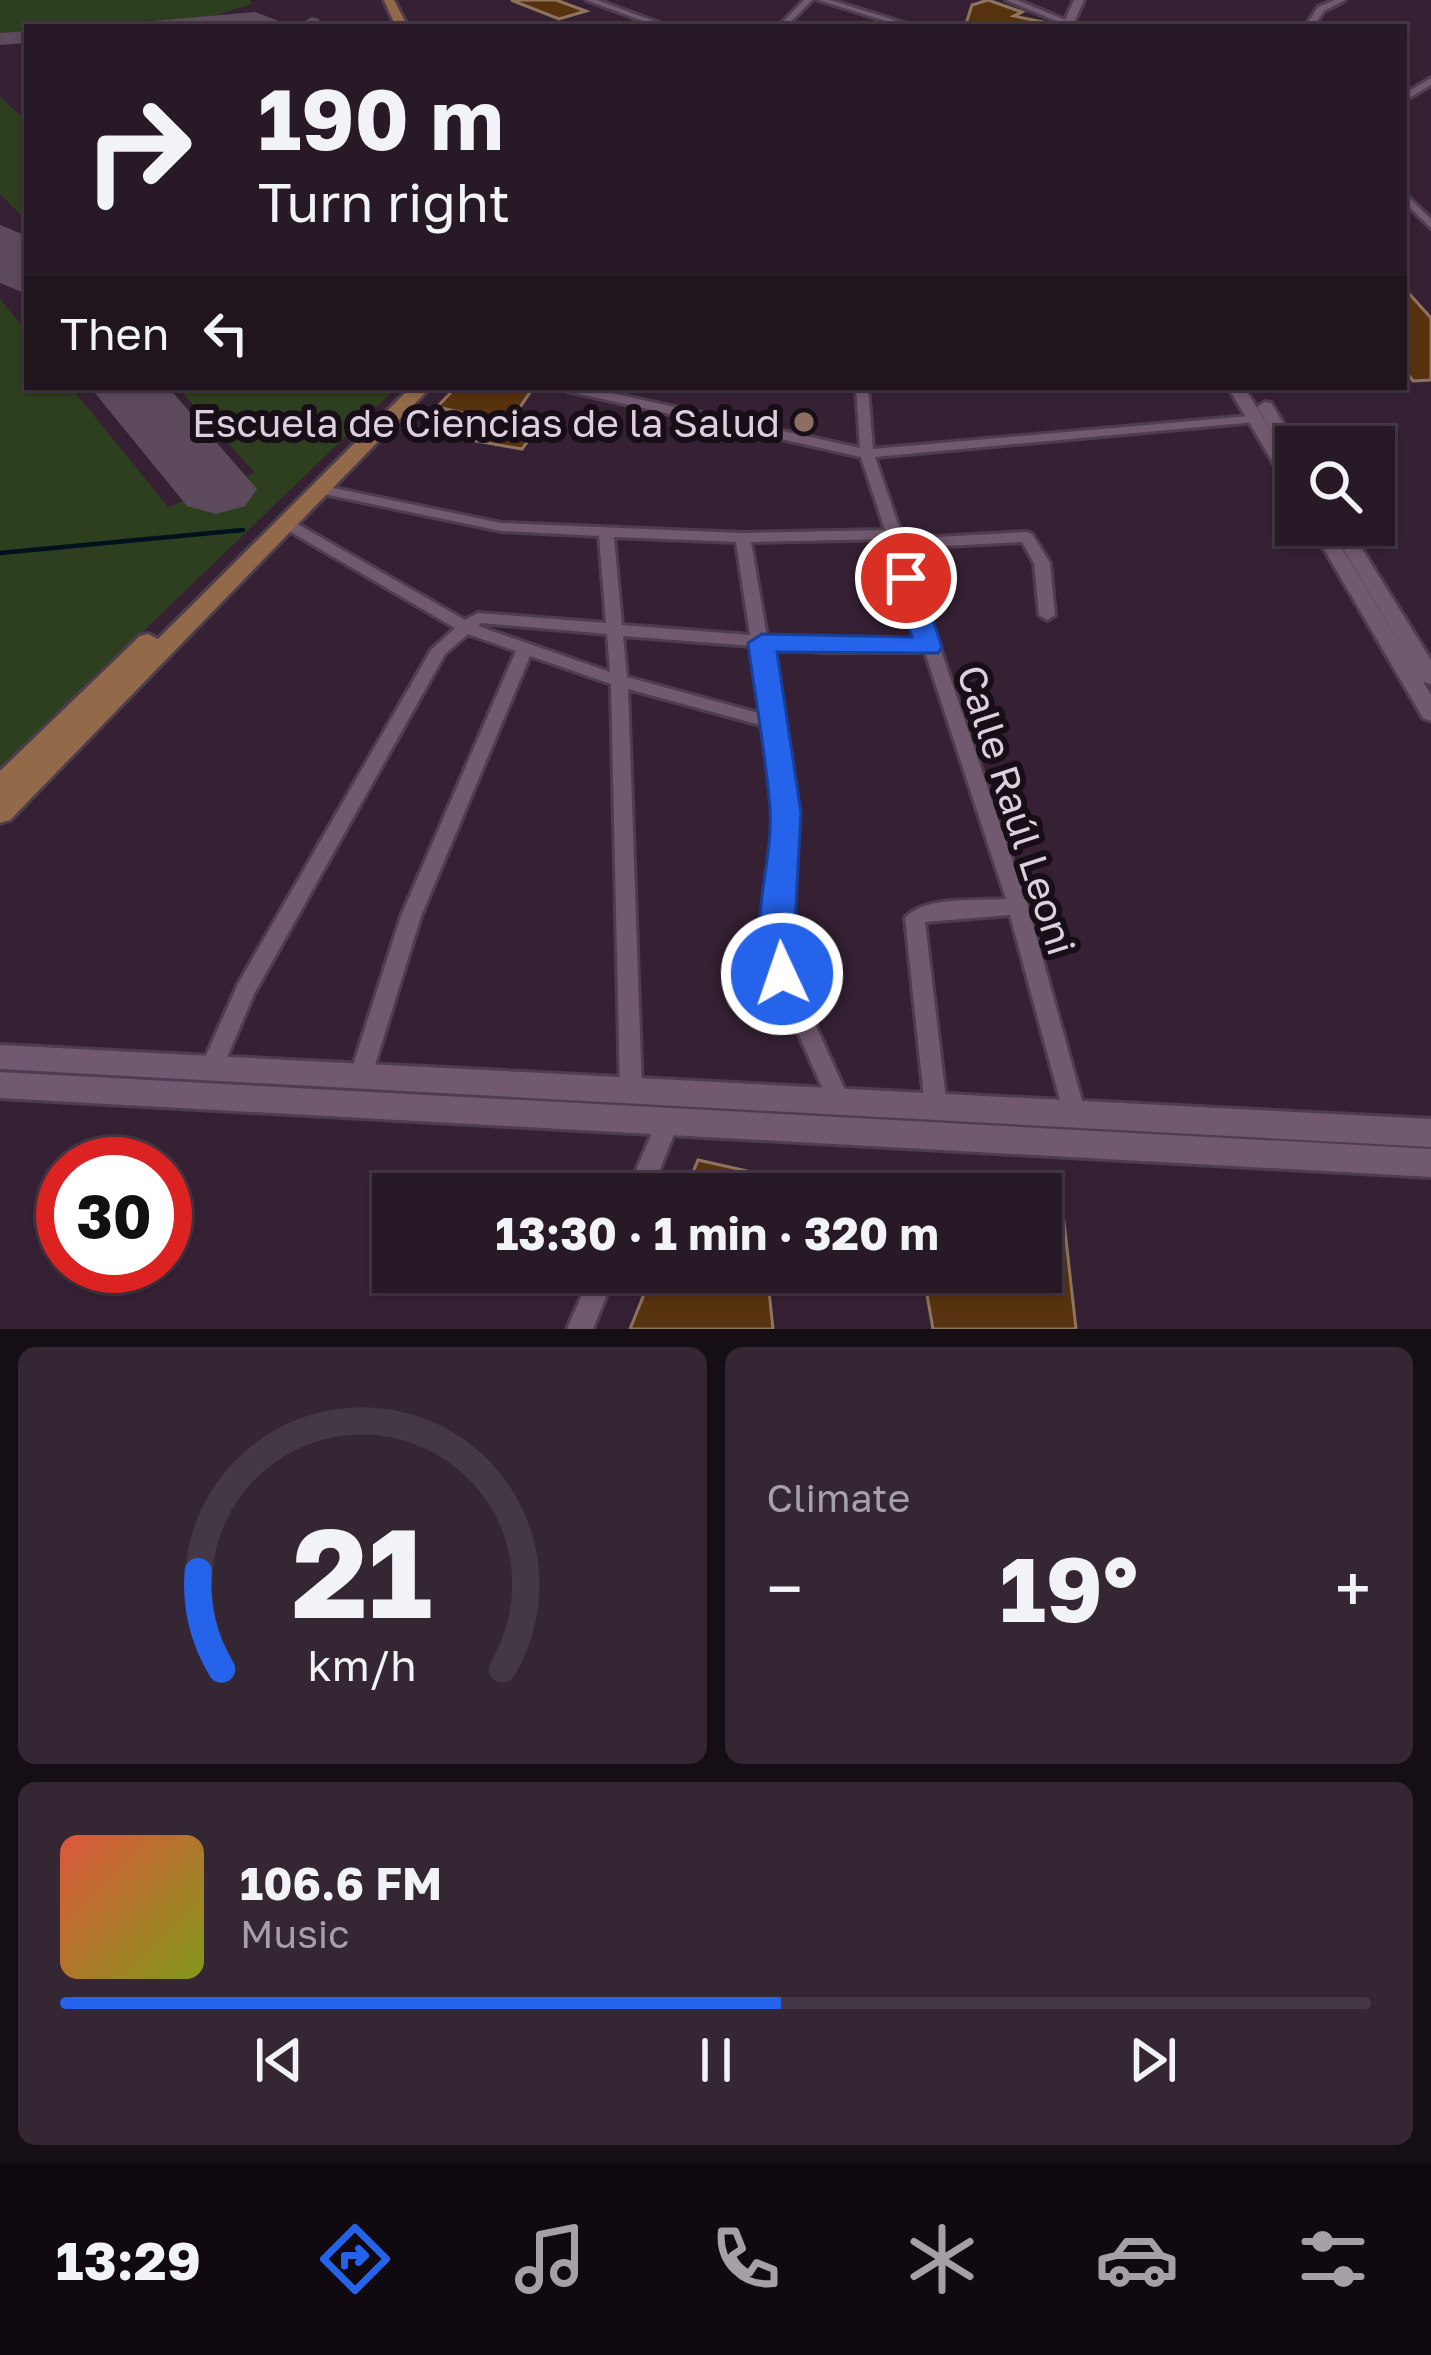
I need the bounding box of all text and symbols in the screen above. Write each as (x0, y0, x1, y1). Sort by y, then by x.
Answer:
text: 190 m (258, 68, 504, 168)
icon: right (60, 72, 216, 228)
text: Turn right (258, 169, 510, 234)
icon: left (193, 300, 259, 366)
text: Then (60, 306, 169, 360)
place label: Escuela de Ciencias de la Salud (192, 399, 780, 446)
marker: Escuela de Ciencias de la Salud (791, 409, 817, 435)
map controls (1275, 426, 1395, 546)
button: search (1275, 426, 1395, 546)
pin (855, 527, 957, 629)
icon: arrive (873, 545, 939, 611)
street label: Calle Raúl Leoni (948, 659, 1086, 961)
position arrow (719, 911, 845, 1037)
speed limit sign: 30 (36, 1137, 192, 1293)
text: 13:30 · 1 min · 320 m (495, 1206, 939, 1260)
text: Climate (767, 1474, 910, 1521)
text: 21 (292, 1496, 432, 1645)
text: 19° (999, 1534, 1138, 1642)
text: − (767, 1548, 803, 1628)
text: + (1335, 1548, 1371, 1628)
text: km/h (308, 1638, 417, 1689)
text: 106.6 FM (240, 1856, 442, 1910)
text: Music (240, 1910, 350, 1957)
icon: previous (246, 2027, 312, 2093)
icon: pause (683, 2027, 749, 2093)
icon: next (1120, 2027, 1186, 2093)
icon: directions (313, 2217, 397, 2301)
icon: music (508, 2217, 592, 2301)
icon: phone (704, 2217, 788, 2301)
icon: climate (900, 2217, 984, 2301)
icon: car (1095, 2217, 1179, 2301)
icon: filters (1291, 2217, 1375, 2301)
text: 13:29 (56, 2227, 201, 2292)

